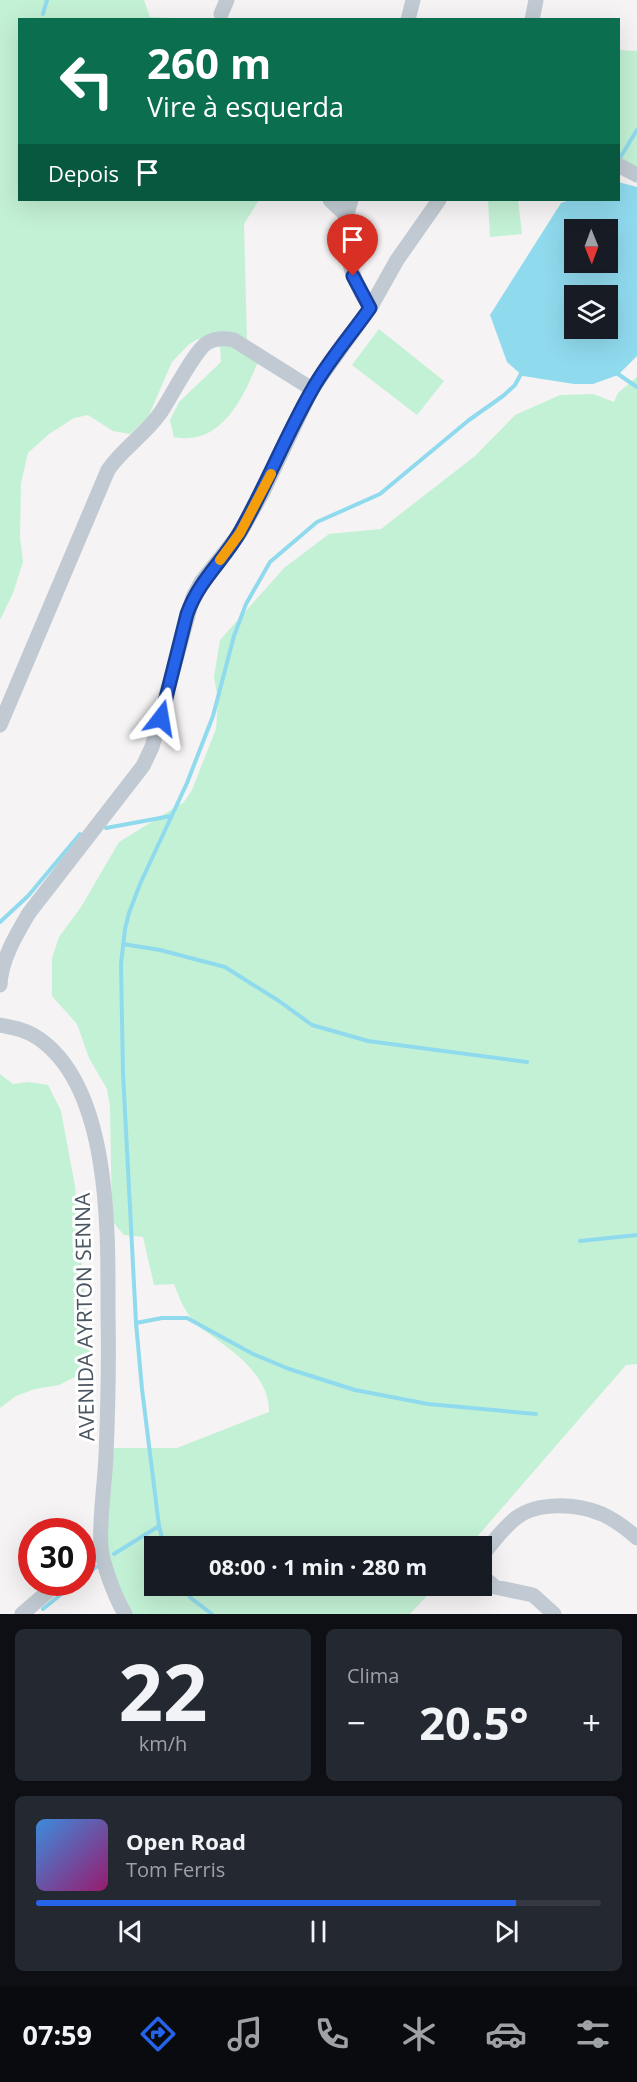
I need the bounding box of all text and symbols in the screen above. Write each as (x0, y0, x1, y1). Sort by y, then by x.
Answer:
text: 260 m (147, 34, 271, 91)
icon: left (48, 42, 126, 120)
text: Vire à esquerda (147, 88, 344, 125)
icon: arrive (131, 156, 164, 189)
text: Depois (48, 158, 119, 188)
pin (327, 214, 378, 276)
north arrow (564, 219, 618, 273)
map controls (564, 219, 618, 339)
icon: arrive (336, 223, 369, 256)
button: layers (564, 285, 618, 339)
position arrow (129, 686, 193, 750)
street label: AVENIDA AYRTON SENNA (68, 1192, 100, 1441)
speed limit sign: 30 (18, 1518, 96, 1596)
text: 08:00 · 1 min · 280 m (209, 1551, 427, 1581)
text: 22 (118, 1638, 208, 1744)
text: Clima (347, 1662, 399, 1689)
text: 20.5° (419, 1692, 529, 1753)
text: − (347, 1700, 366, 1745)
text: + (582, 1700, 601, 1745)
text: km/h (139, 1730, 187, 1757)
text: Open Road (126, 1826, 246, 1856)
text: Tom Ferris (126, 1856, 225, 1883)
icon: previous (114, 1915, 147, 1948)
icon: pause (302, 1915, 335, 1948)
icon: next (490, 1915, 523, 1948)
icon: directions (137, 2013, 179, 2055)
icon: music (224, 2013, 266, 2055)
icon: phone (311, 2013, 353, 2055)
icon: climate (398, 2013, 440, 2055)
icon: car (485, 2013, 527, 2055)
icon: filters (572, 2013, 614, 2055)
text: 07:59 (23, 2016, 92, 2053)

